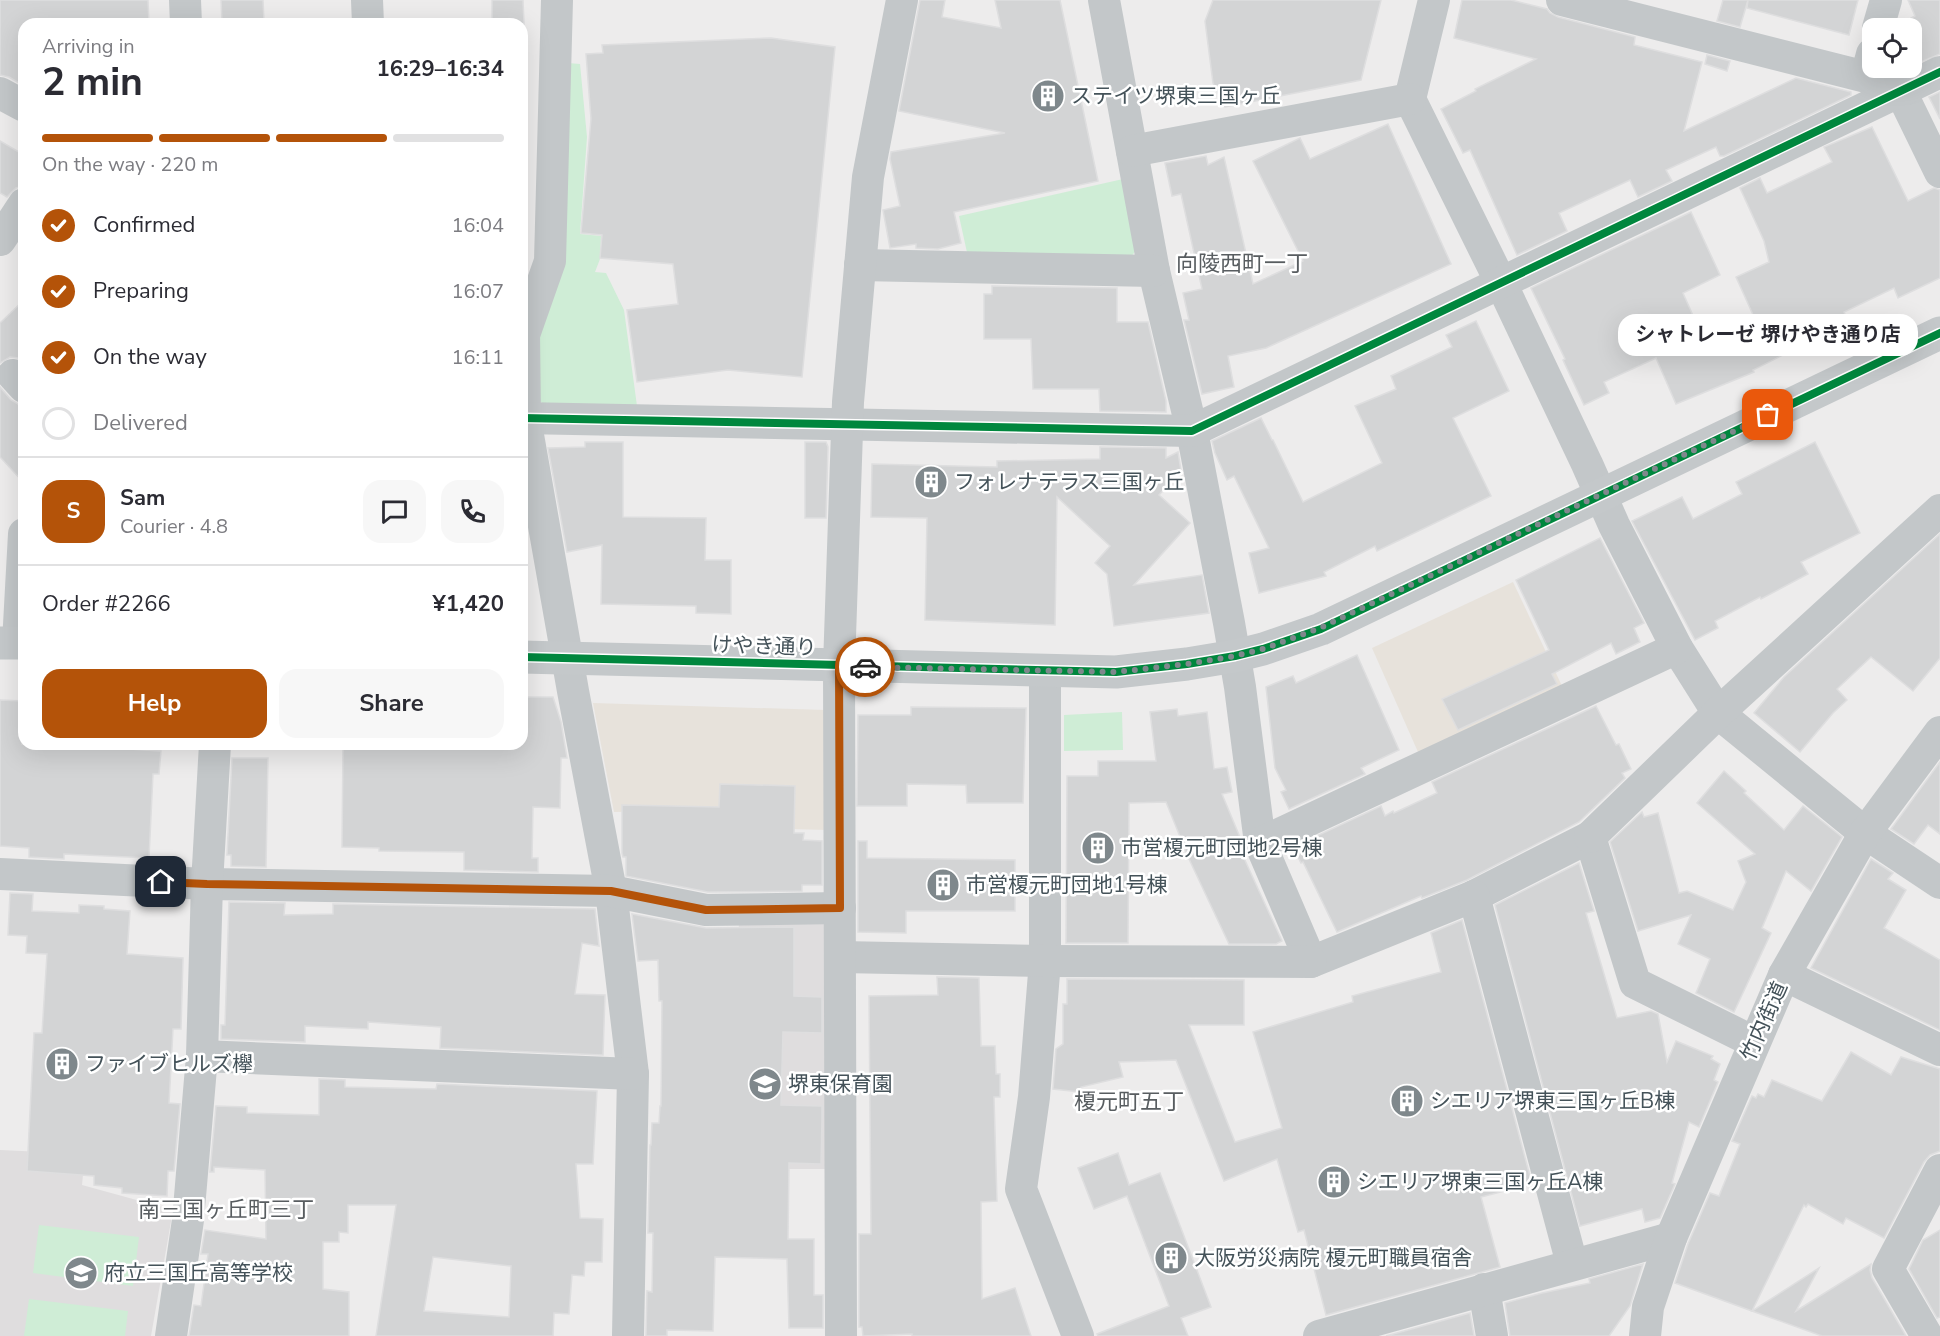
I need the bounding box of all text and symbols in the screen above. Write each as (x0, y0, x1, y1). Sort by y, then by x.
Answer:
map controls (1862, 18, 1922, 78)
button: locate (1862, 18, 1922, 78)
text: Arriving in (42, 33, 135, 60)
text: 16:29–16:34 (376, 54, 504, 84)
text: 2 min (42, 56, 143, 109)
building icon: ステイツ堺東三国ヶ丘 (1030, 78, 1066, 114)
place label: ステイツ堺東三国ヶ丘 (1071, 82, 1281, 110)
text: On the way · 220 m (42, 151, 218, 178)
icon: check (42, 209, 75, 242)
text: Confirmed (93, 210, 195, 240)
text: 16:04 (451, 212, 504, 239)
district label: 向陵西町一丁 (1176, 249, 1308, 279)
icon: check (42, 275, 75, 308)
text: Preparing (93, 276, 189, 306)
text: 16:07 (451, 278, 504, 305)
callout: シャトレーゼ 堺けやき通り店 (1618, 313, 1918, 355)
text: シャトレーゼ 堺けやき通り店 (1635, 321, 1901, 348)
icon: check (42, 341, 75, 374)
text: On the way (93, 342, 207, 372)
text: 16:11 (451, 344, 504, 371)
pin (1742, 389, 1793, 440)
icon: bag (1751, 398, 1784, 431)
text: Delivered (93, 408, 188, 438)
building icon: フォレナテラス三国ヶ丘 (913, 464, 949, 500)
place label: フォレナテラス三国ヶ丘 (954, 468, 1185, 496)
button: chat (363, 480, 426, 543)
button: phone (441, 480, 504, 543)
text: Sam (120, 483, 165, 513)
text: S (67, 496, 80, 526)
text: Courier · 4.8 (120, 513, 228, 540)
text: Order #2266 (42, 589, 171, 619)
text: ¥1,420 (433, 589, 504, 619)
street label: けやき通り (711, 630, 817, 662)
courier (835, 637, 895, 697)
icon: car (849, 651, 882, 684)
button: Help (42, 669, 267, 738)
button: Share (279, 669, 504, 738)
building icon: 市営榎元町団地2号棟 (1080, 830, 1116, 866)
place label: 市営榎元町団地2号棟 (1121, 834, 1323, 862)
pin (135, 856, 186, 907)
icon: home (144, 865, 177, 898)
building icon: 市営榎元町団地1号棟 (925, 867, 961, 903)
place label: 市営榎元町団地1号棟 (966, 871, 1168, 899)
street label: 竹内街道 (1734, 977, 1794, 1065)
building icon: ファイブヒルズ欅 (44, 1046, 80, 1082)
place label: ファイブヒルズ欅 (85, 1050, 253, 1078)
school or university icon: 堺東保育園 (747, 1066, 783, 1102)
place label: 堺東保育園 (788, 1070, 893, 1098)
building icon: シエリア堺東三国ヶ丘B棟 (1389, 1083, 1425, 1119)
district label: 榎元町五丁 (1074, 1087, 1184, 1117)
place label: シエリア堺東三国ヶ丘B棟 (1430, 1087, 1675, 1115)
building icon: シエリア堺東三国ヶ丘A棟 (1316, 1164, 1352, 1200)
place label: シエリア堺東三国ヶ丘A棟 (1357, 1168, 1603, 1196)
district label: 南三国ヶ丘町三丁 (138, 1195, 314, 1225)
building icon: 大阪労災病院 榎元町職員宿舎 (1153, 1240, 1189, 1276)
place label: 大阪労災病院 榎元町職員宿舎 (1194, 1244, 1472, 1272)
school or university icon: 府立三国丘高等学校 (63, 1255, 99, 1291)
place label: 府立三国丘高等学校 (104, 1259, 293, 1287)

